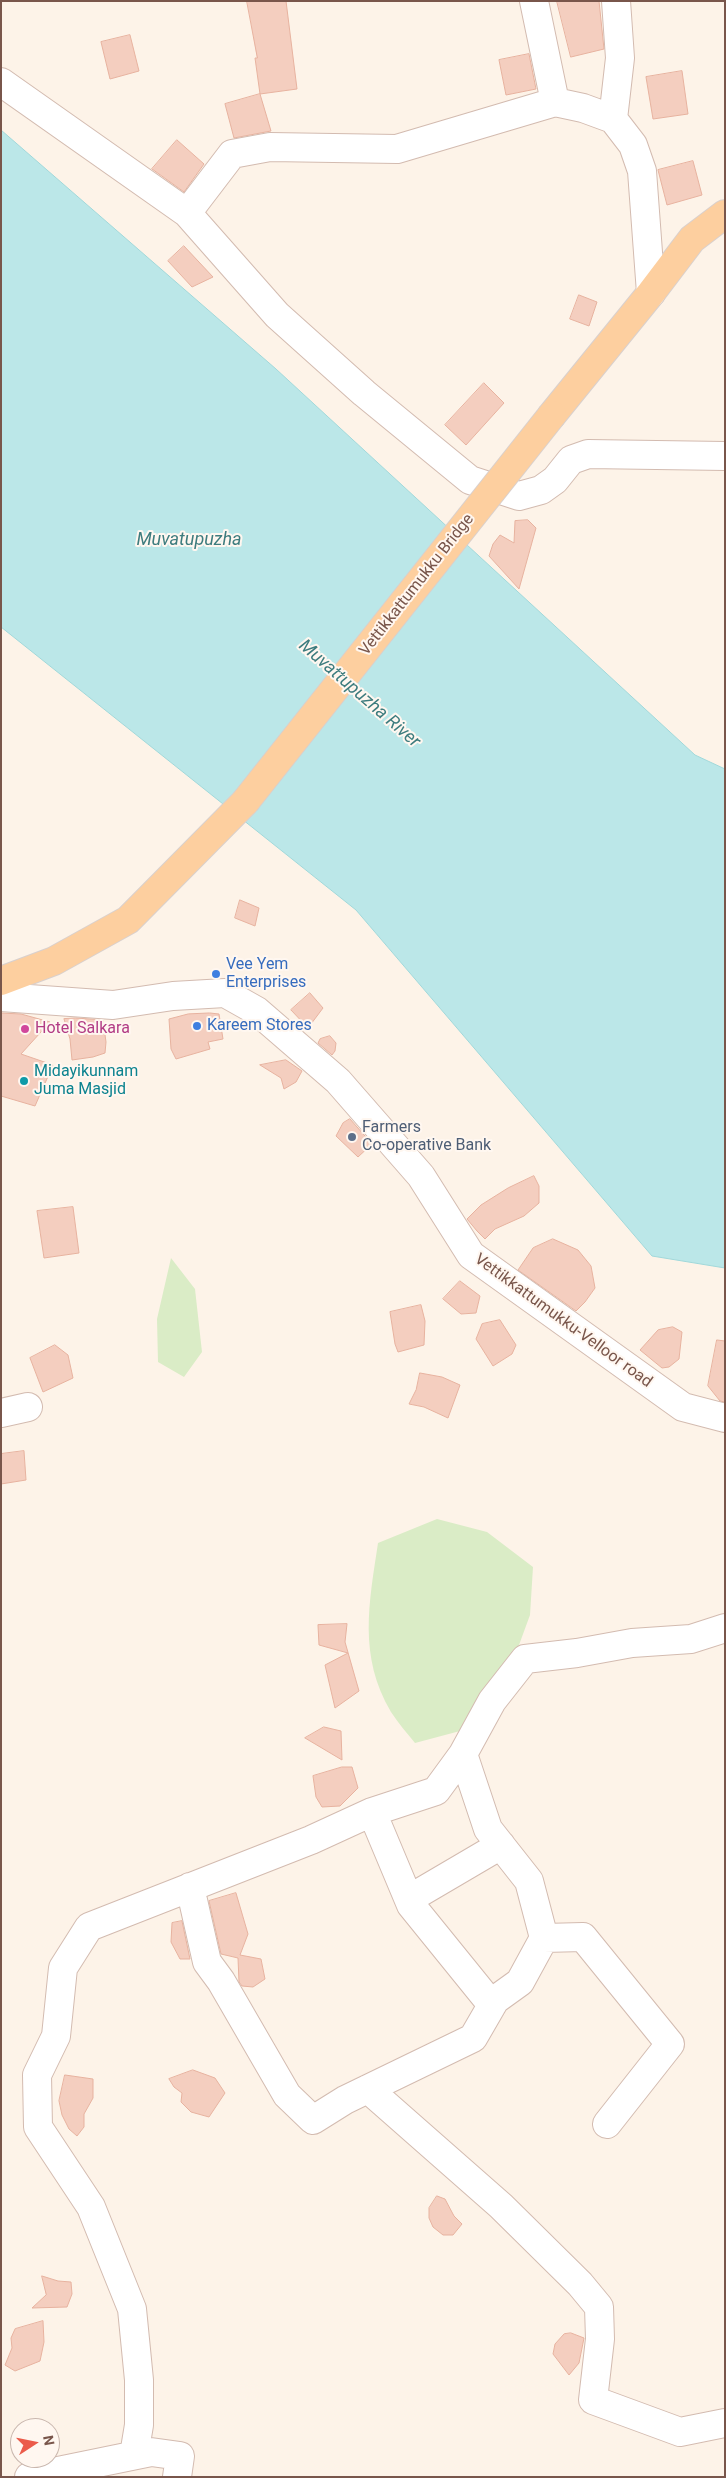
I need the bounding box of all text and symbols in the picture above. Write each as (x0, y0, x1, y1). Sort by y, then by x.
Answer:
street label: Vettikkattumukku Bridge (356, 510, 478, 660)
water label: Muvatupuzha (136, 529, 242, 551)
water label: Muvattupuzha River (294, 635, 424, 753)
place label: Vee Yem Enterprises (226, 955, 306, 993)
marker: Vee Yem Enterprises (210, 968, 222, 980)
place label: Kareem Stores (207, 1016, 312, 1036)
place label: Hotel Salkara (35, 1019, 130, 1039)
marker: Kareem Stores (191, 1020, 203, 1032)
marker: Hotel Salkara (19, 1023, 31, 1035)
place label: Midayikunnam Juma Masjid (34, 1062, 138, 1100)
marker: Midayikunnam Juma Masjid (18, 1075, 30, 1087)
place label: Farmers Co-operative Bank (362, 1118, 491, 1156)
marker: Farmers Co-operative Bank (346, 1131, 358, 1143)
street label: Vettikkattumukku-Velloor road (470, 1250, 656, 1392)
north arrow (10, 2418, 60, 2468)
text: N (40, 2434, 58, 2447)

